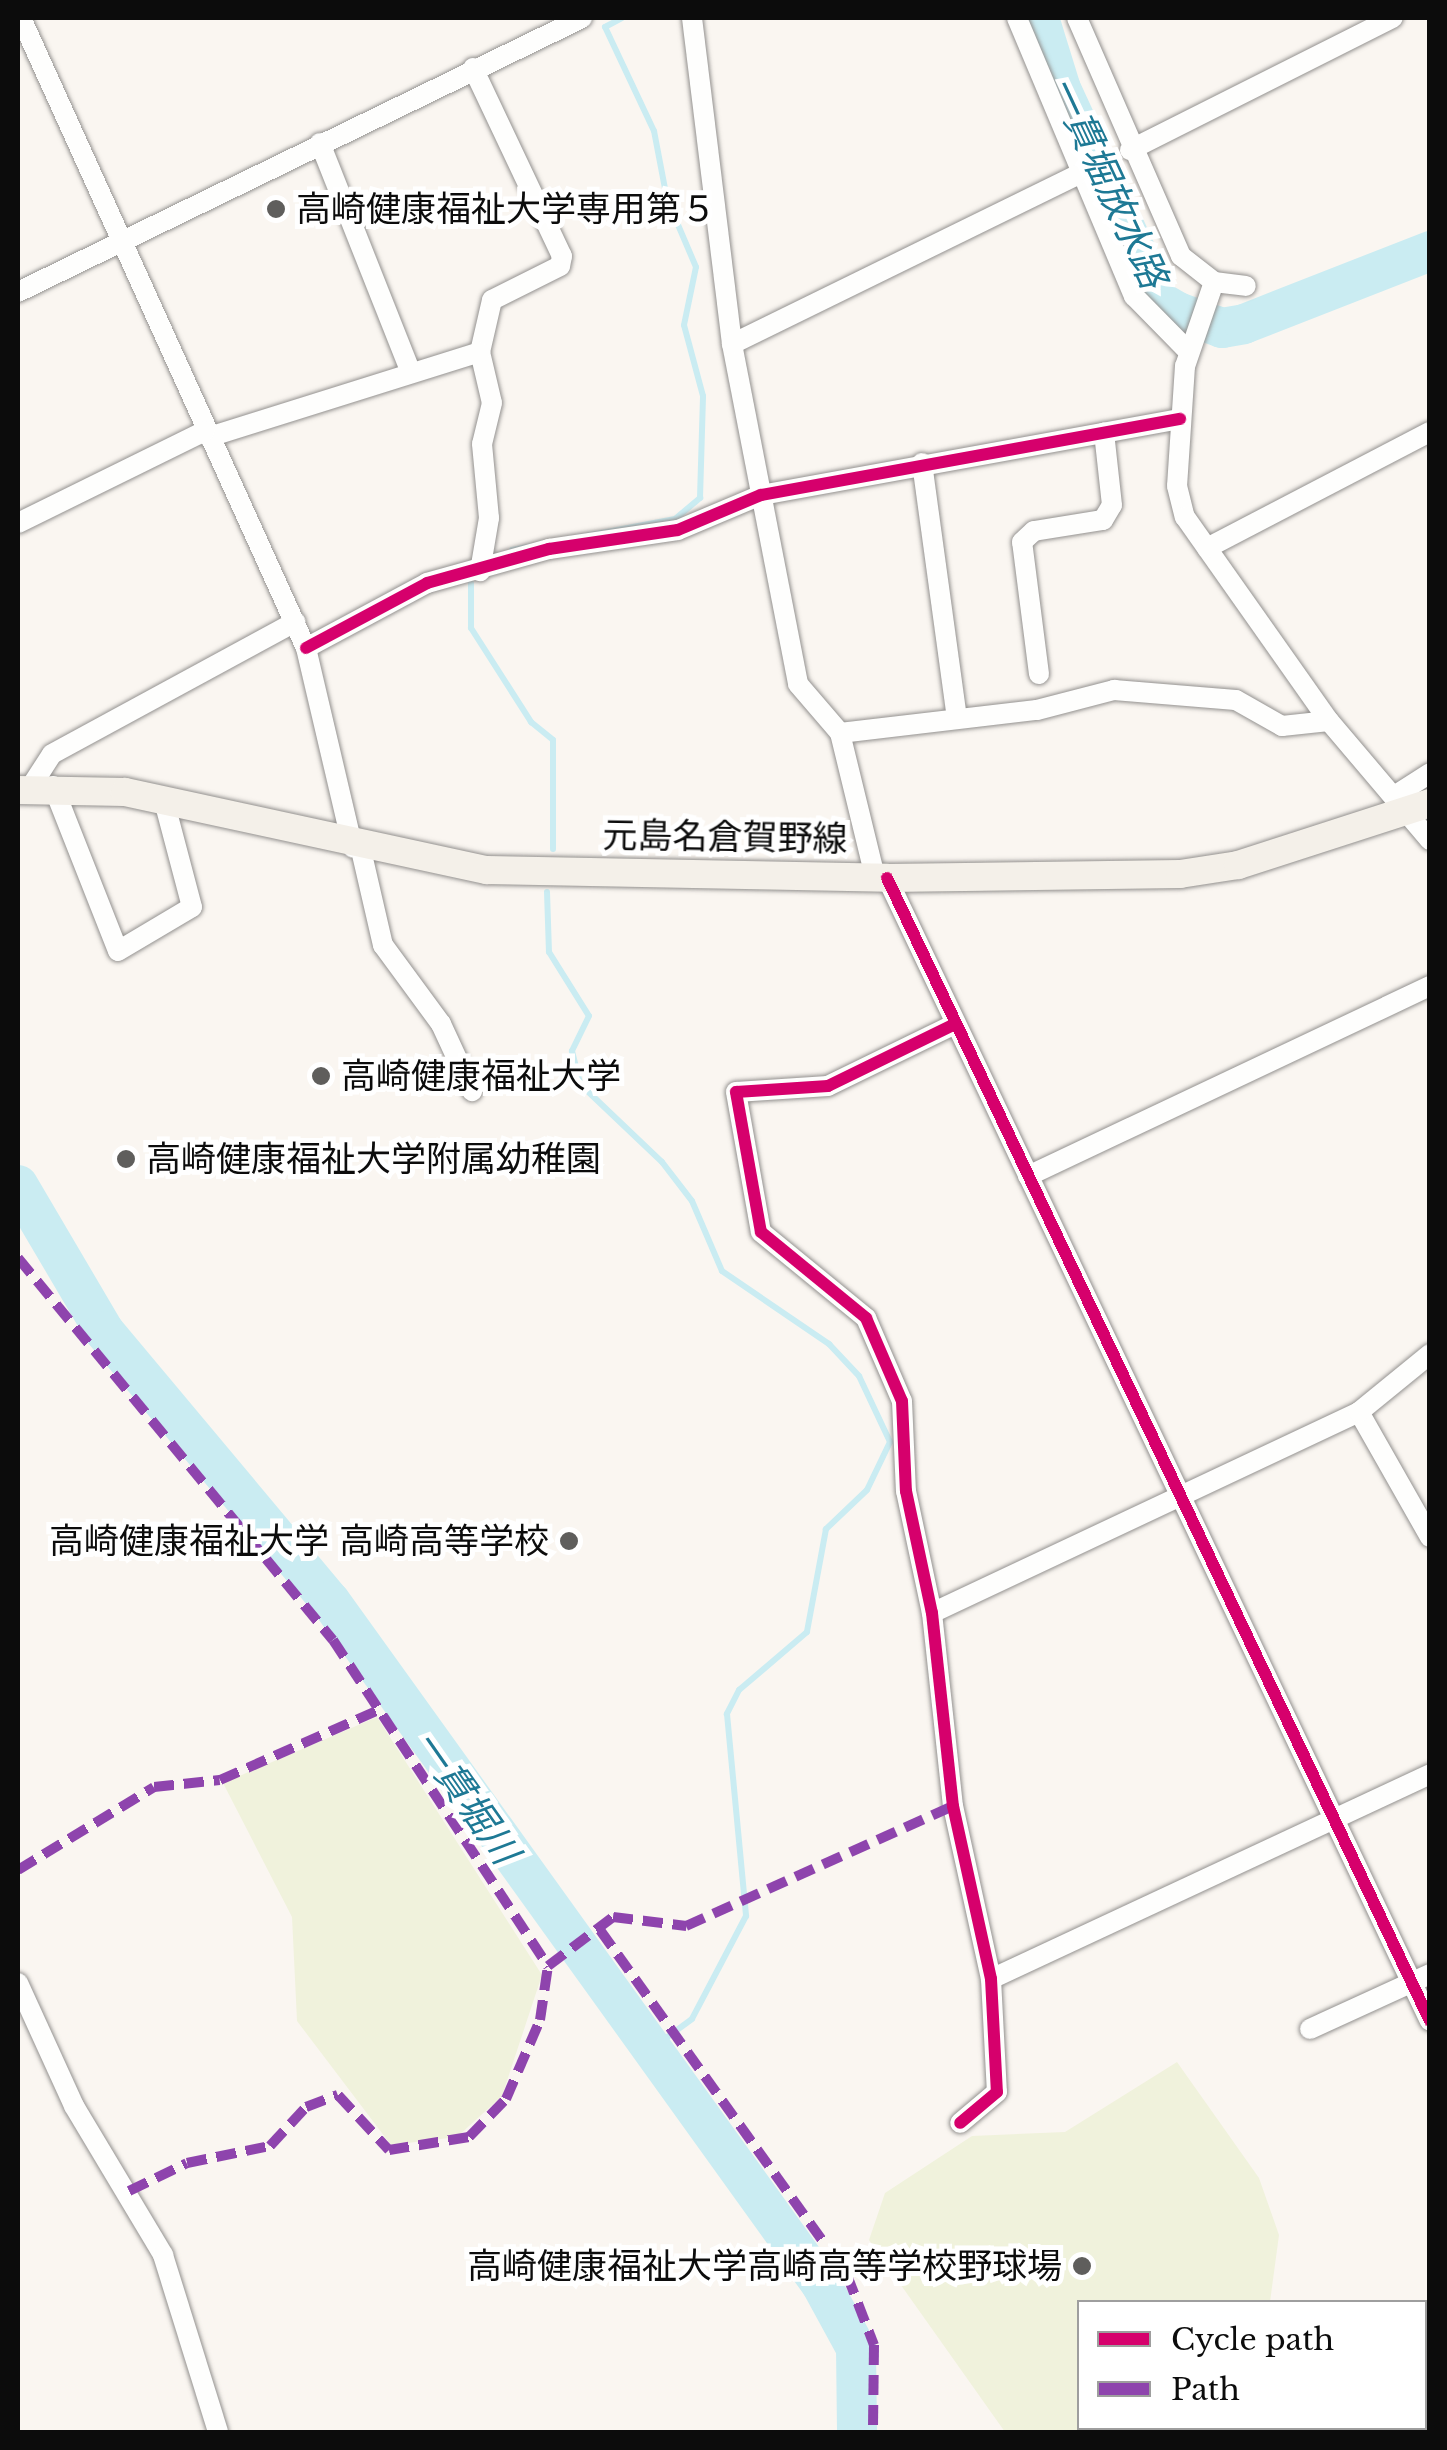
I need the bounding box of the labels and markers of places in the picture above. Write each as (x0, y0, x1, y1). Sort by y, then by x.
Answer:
place label: 高崎健康福祉大学専用第５ (296, 188, 716, 230)
marker: 高崎健康福祉大学専用第５ (265, 198, 287, 220)
place label: 高崎健康福祉大学 (341, 1055, 621, 1097)
marker: 高崎健康福祉大学 (310, 1065, 332, 1087)
place label: 高崎健康福祉大学附属幼稚園 (146, 1138, 601, 1180)
marker: 高崎健康福祉大学附属幼稚園 (115, 1148, 137, 1170)
place label: 高崎健康福祉大学 高崎高等学校 (49, 1520, 549, 1562)
marker: 高崎健康福祉大学 高崎高等学校 (558, 1530, 580, 1552)
place label: 高崎健康福祉大学高崎高等学校野球場 (467, 2245, 1062, 2287)
marker: 高崎健康福祉大学高崎高等学校野球場 (1071, 2255, 1093, 2277)

